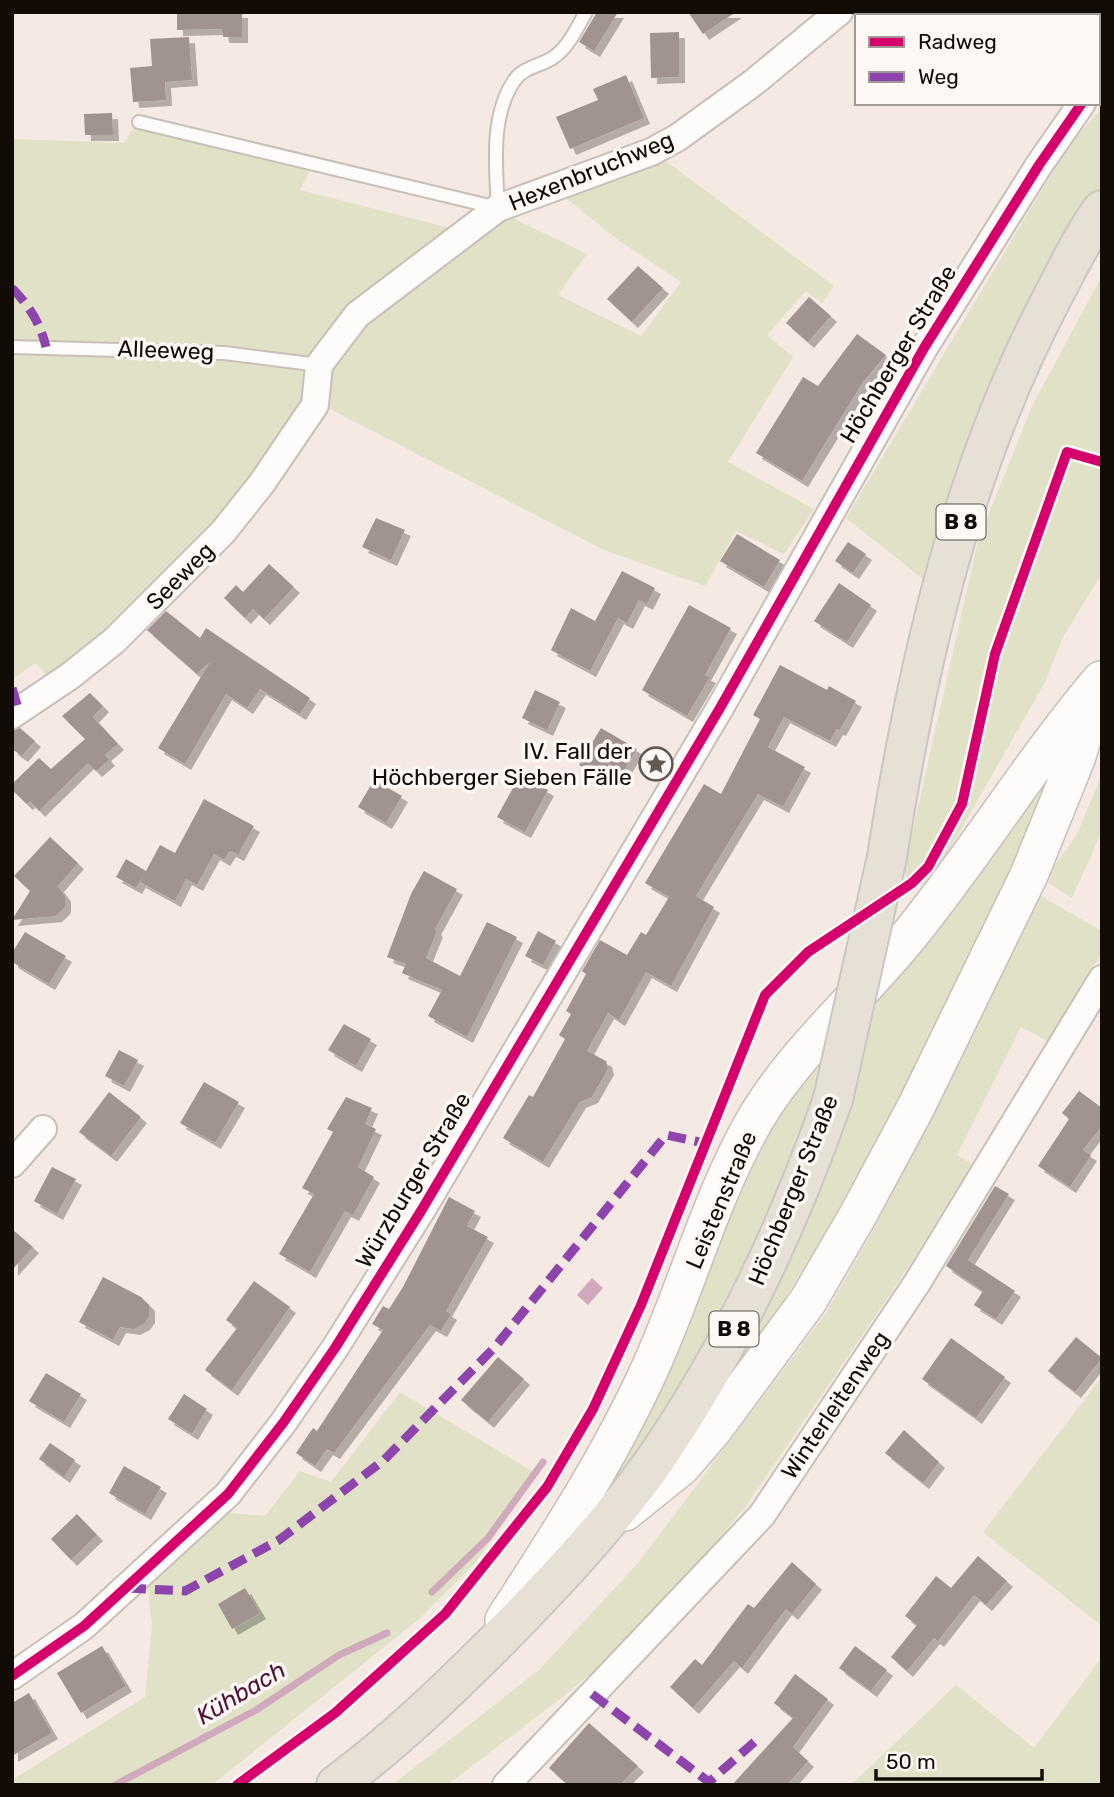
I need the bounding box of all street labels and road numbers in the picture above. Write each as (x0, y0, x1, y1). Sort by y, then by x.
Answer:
street label: Hexenbruchweg (504, 125, 678, 217)
street label: Höchberger Straße (834, 260, 962, 448)
street label: Alleeweg (117, 334, 215, 366)
road number: B 8 (936, 504, 986, 540)
street label: Seeweg (140, 536, 220, 616)
street label: Würzburger Straße (350, 1087, 476, 1273)
street label: Höchberger Straße (742, 1091, 844, 1289)
street label: Leistenstraße (679, 1127, 763, 1273)
road number: B 8 (710, 1312, 758, 1346)
street label: Winterleitenweg (775, 1326, 895, 1484)

